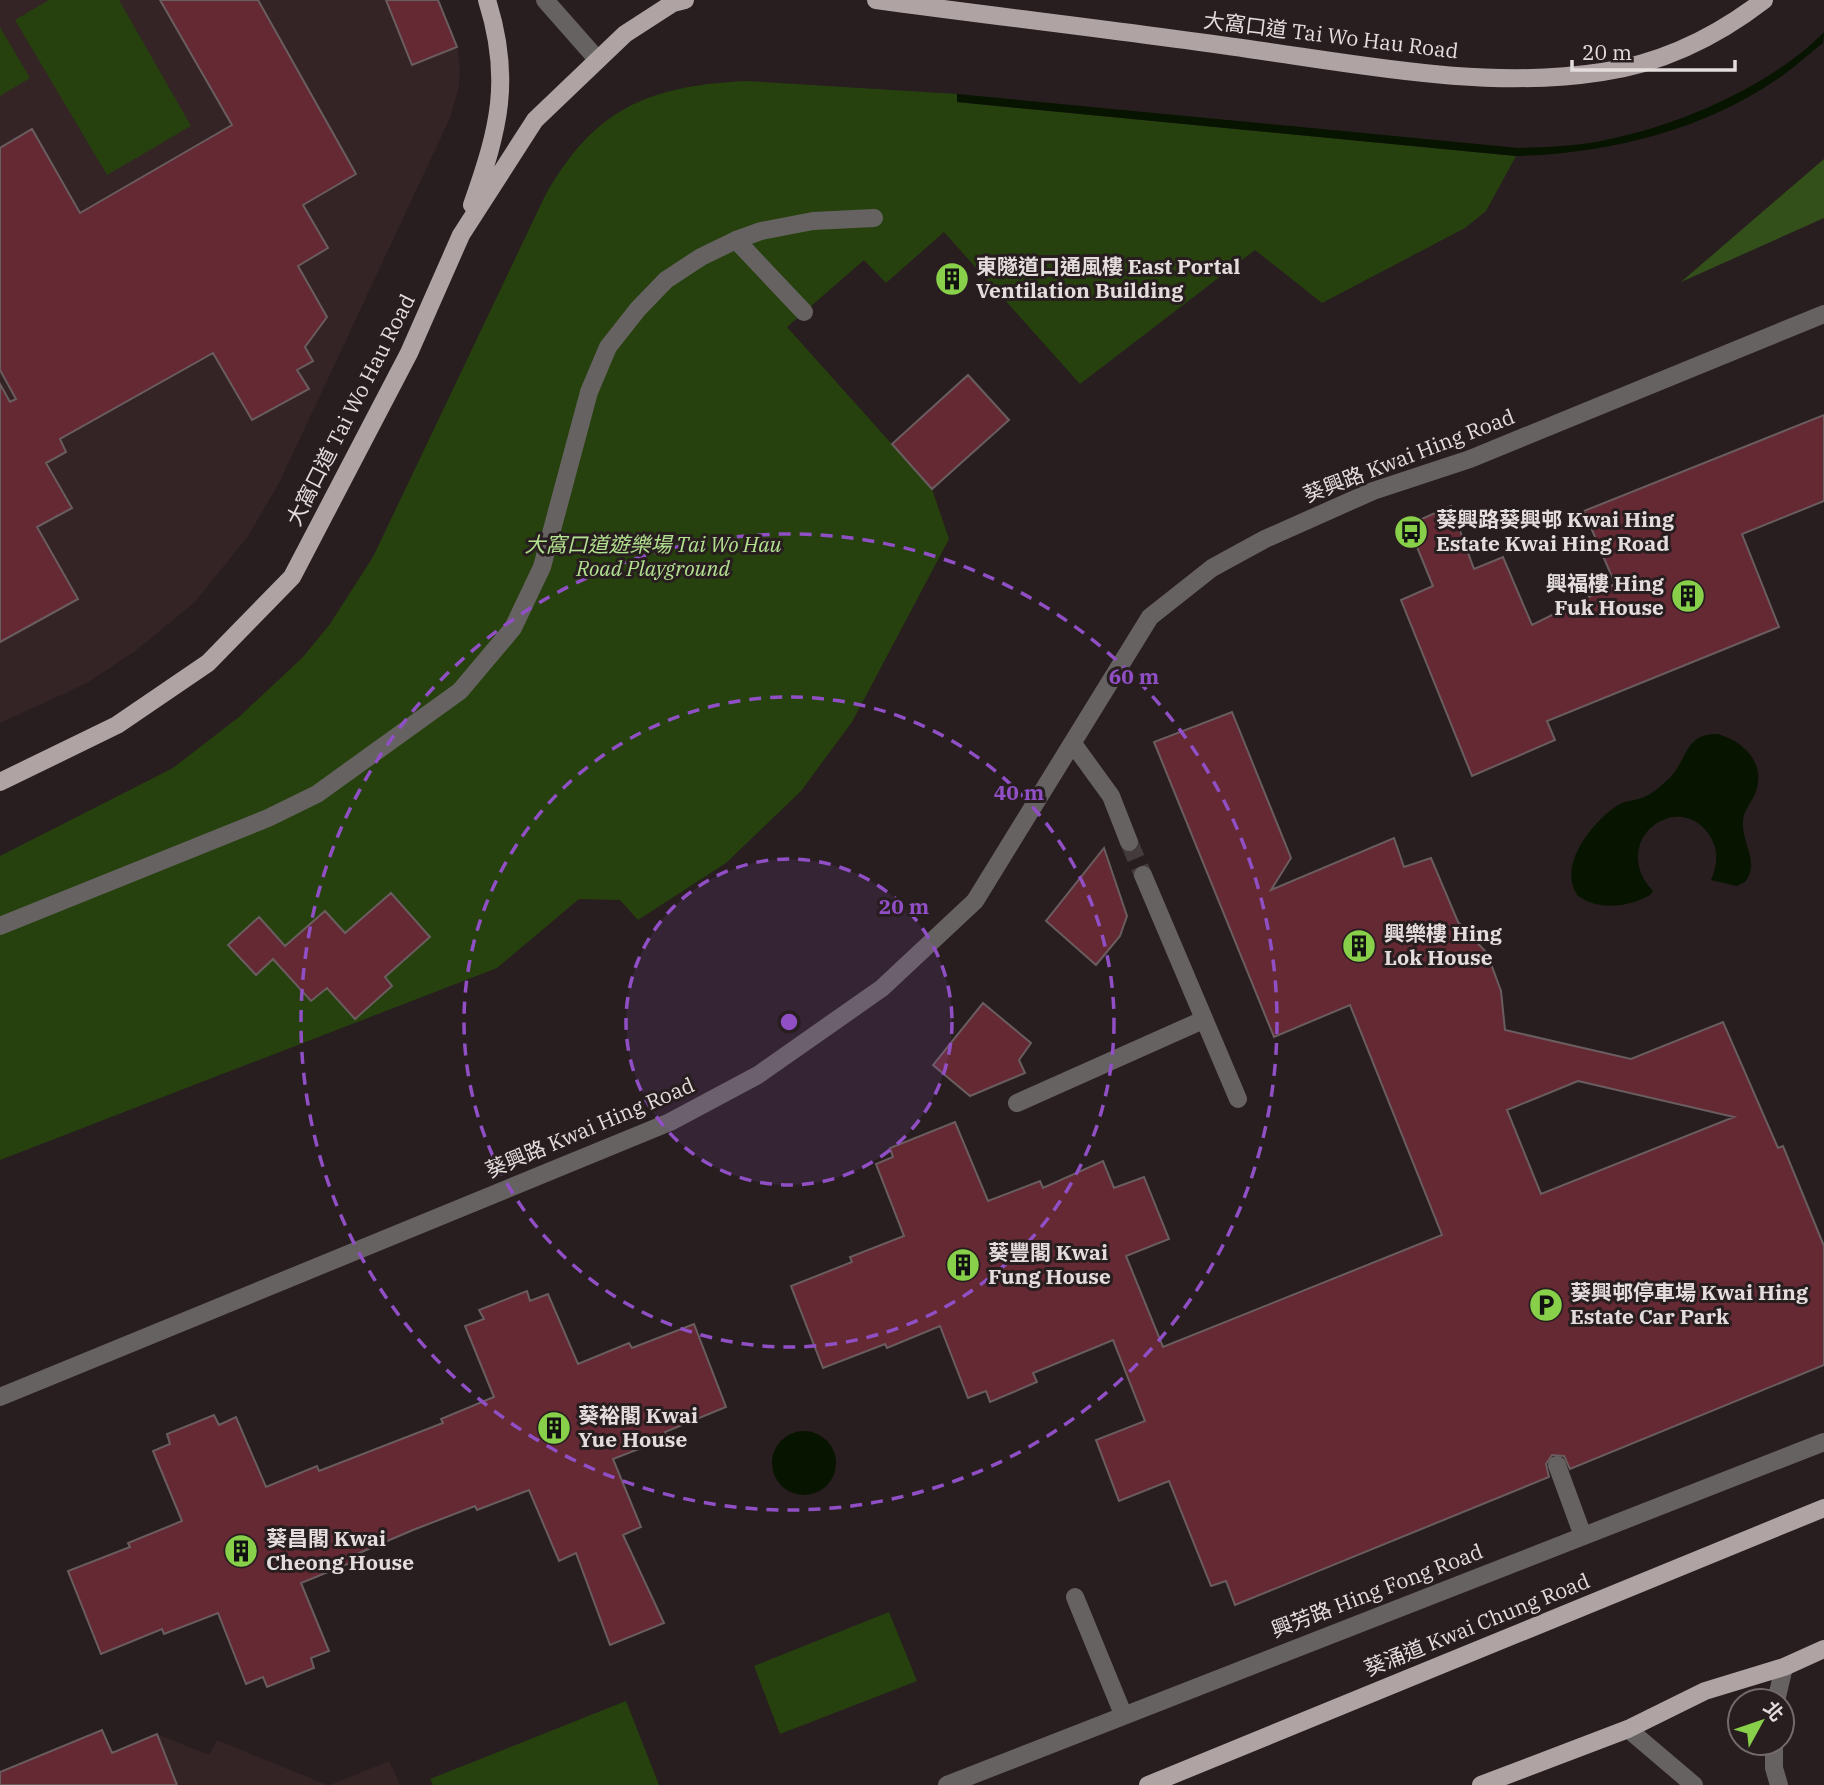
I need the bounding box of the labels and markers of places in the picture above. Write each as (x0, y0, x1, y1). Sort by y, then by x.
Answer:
place label: 東隧道口通風樓 East Portal Ventilation Building (976, 252, 1240, 304)
building icon: 東隧道口通風樓 East Portal Ventilation Building (933, 260, 971, 298)
place label: 葵興路葵興邨 Kwai Hing Estate Kwai Hing Road (1436, 505, 1675, 557)
bus stop icon: 葵興路葵興邨 Kwai Hing Estate Kwai Hing Road (1392, 513, 1430, 551)
place label: 興福樓 Hing Fuk House (1546, 569, 1665, 621)
building icon: 興福樓 Hing Fuk House (1669, 577, 1707, 615)
place label: 興樂樓 Hing Lok House (1384, 919, 1503, 971)
building icon: 興樂樓 Hing Lok House (1340, 927, 1378, 965)
centre of rings (777, 1010, 801, 1034)
place label: 葵豐閣 Kwai Fung House (988, 1238, 1111, 1290)
building icon: 葵豐閣 Kwai Fung House (944, 1246, 982, 1284)
place label: 葵興邨停車場 Kwai Hing Estate Car Park (1570, 1278, 1809, 1330)
parking icon: 葵興邨停車場 Kwai Hing Estate Car Park (1527, 1286, 1565, 1324)
place label: 葵裕閣 Kwai Yue House (578, 1401, 698, 1453)
building icon: 葵裕閣 Kwai Yue House (535, 1409, 573, 1447)
place label: 葵昌閣 Kwai Cheong House (266, 1524, 414, 1576)
building icon: 葵昌閣 Kwai Cheong House (222, 1532, 260, 1570)

